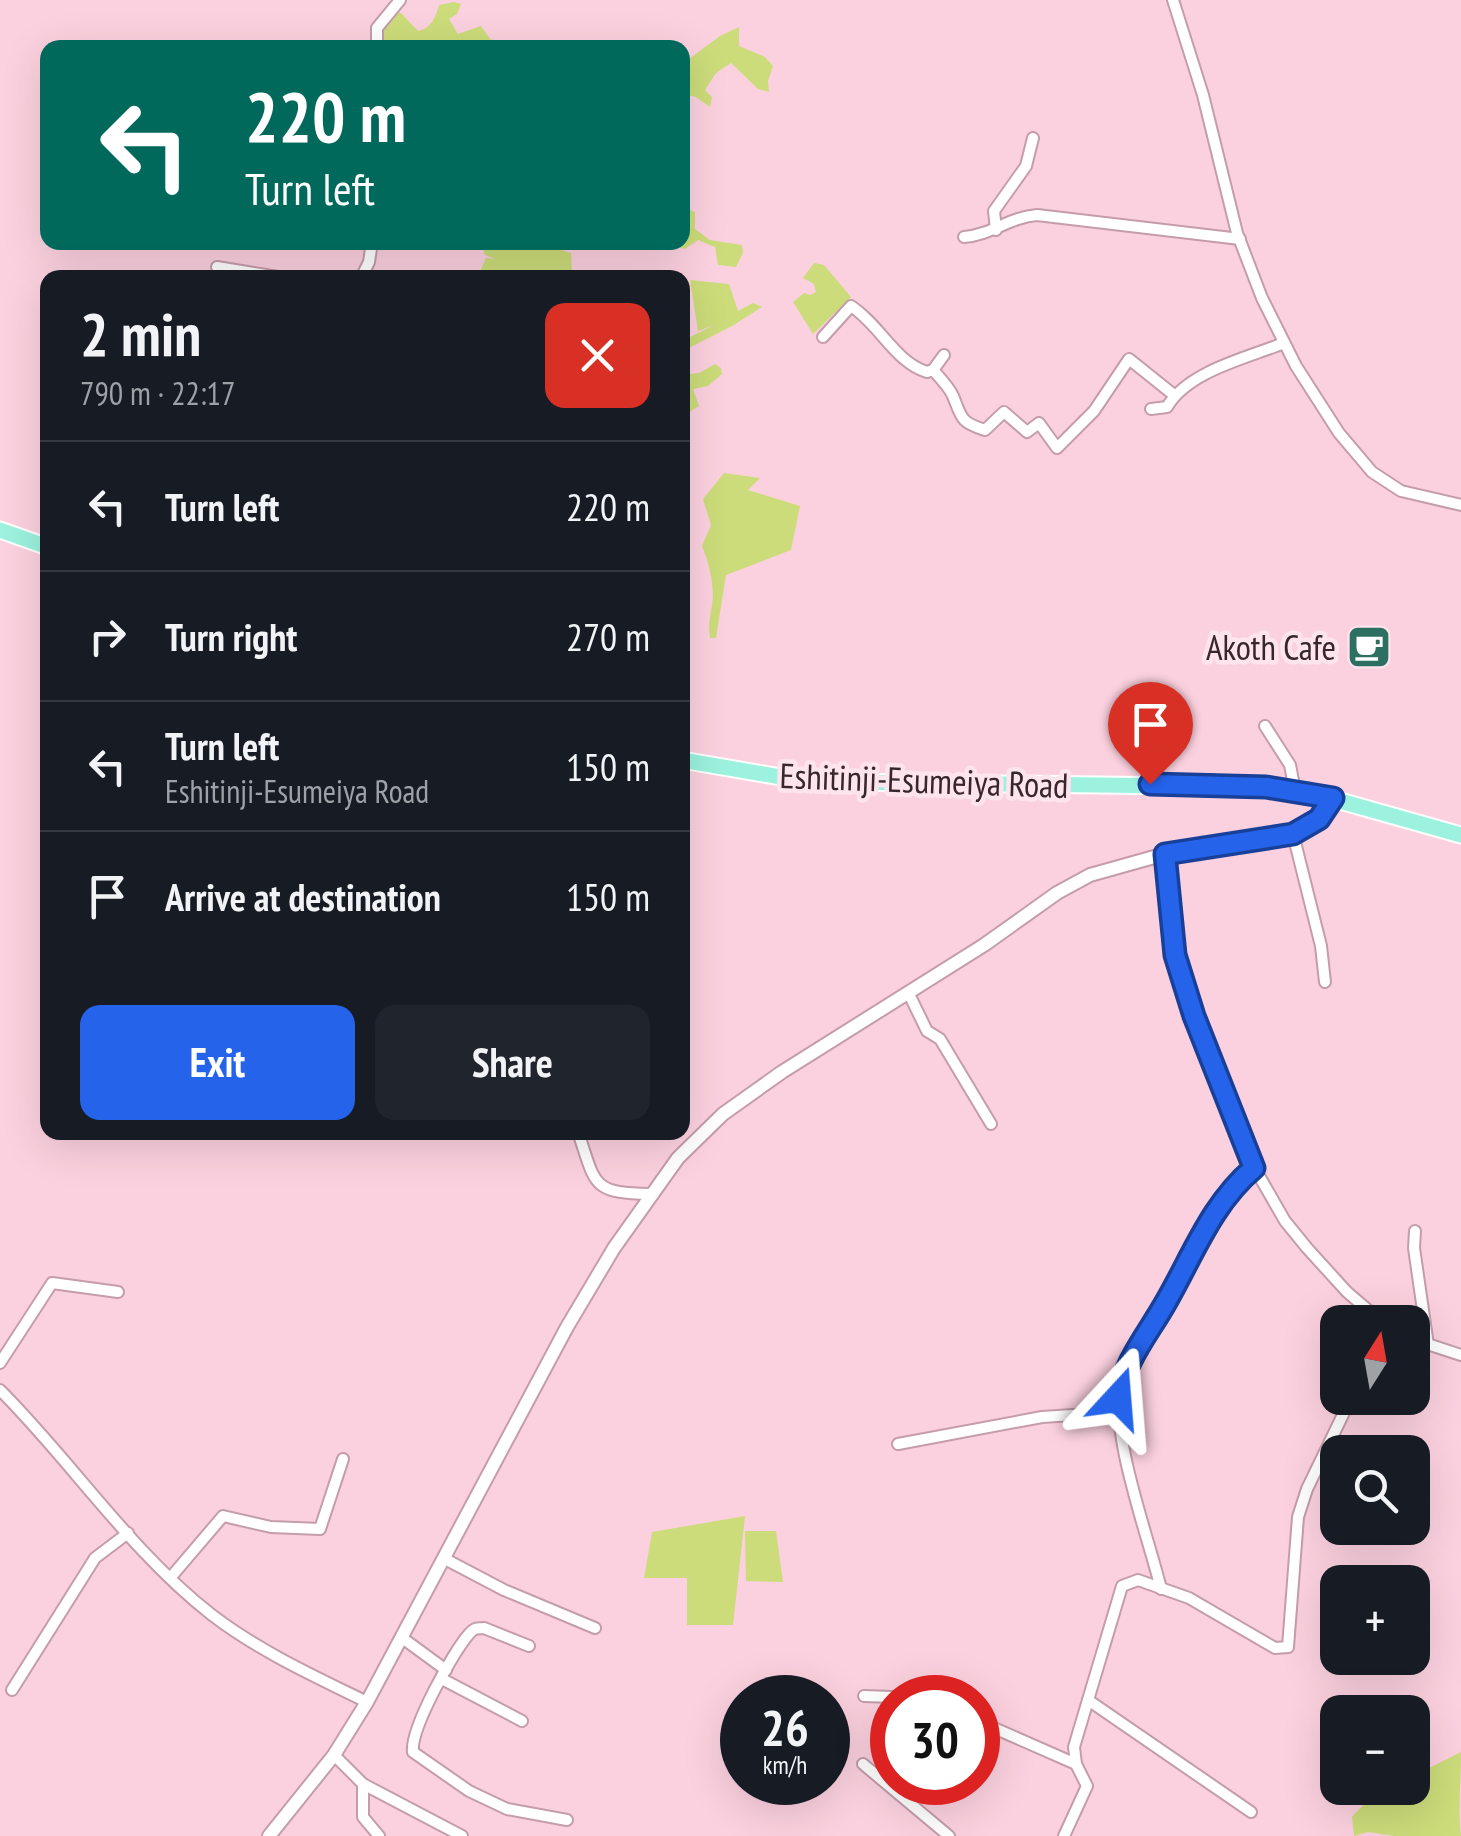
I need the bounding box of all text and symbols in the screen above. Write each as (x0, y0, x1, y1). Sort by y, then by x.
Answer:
text: 220 m (245, 71, 406, 161)
icon: left (80, 80, 210, 210)
text: Turn left (245, 159, 375, 217)
text: 2 min (80, 295, 201, 373)
button: close (545, 303, 650, 408)
text: 790 m · 22:17 (80, 372, 235, 414)
icon: left (80, 479, 135, 534)
text: Turn left (165, 482, 279, 531)
text: 220 m (566, 482, 650, 531)
icon: right (80, 609, 135, 664)
text: Turn right (165, 612, 297, 661)
text: 270 m (566, 612, 650, 661)
place label: Akoth Cafe (1206, 624, 1336, 670)
cafe icon: Akoth Cafe (1346, 624, 1392, 670)
pin (1108, 682, 1193, 785)
icon: arrive (1123, 697, 1178, 752)
text: Turn left (165, 721, 279, 770)
icon: left (80, 739, 135, 794)
text: 150 m (566, 742, 650, 791)
street label: Eshitinji-Esumeiya Road (779, 752, 1069, 808)
text: Eshitinji-Esumeiya Road (165, 770, 429, 812)
icon: arrive (80, 869, 135, 924)
text: Arrive at destination (165, 872, 441, 921)
text: 150 m (566, 872, 650, 921)
button: Exit (80, 1005, 355, 1120)
button: Share (375, 1005, 650, 1120)
north arrow (1320, 1305, 1430, 1415)
map controls (1320, 1305, 1430, 1805)
position arrow (1066, 1346, 1170, 1450)
button: search (1320, 1435, 1430, 1545)
button: + (1320, 1565, 1430, 1675)
speed limit sign: 30 (870, 1675, 1000, 1805)
text: 26 (761, 1695, 809, 1760)
button: − (1320, 1695, 1430, 1805)
text: km/h (763, 1749, 807, 1781)

